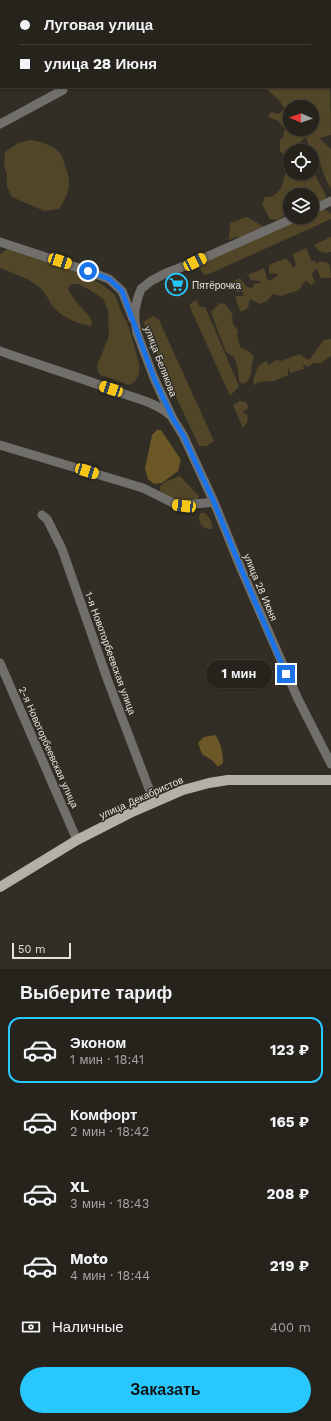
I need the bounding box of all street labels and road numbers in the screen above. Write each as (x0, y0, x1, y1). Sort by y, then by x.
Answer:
street label: улица Белякова (142, 324, 179, 398)
street label: улица 28 Июня (241, 552, 280, 622)
street label: 1-я Новоторбеевская улица (83, 590, 138, 717)
street label: 2-я Новоторбеевская улица (17, 685, 81, 810)
street label: улица Декабристов (98, 774, 185, 821)

